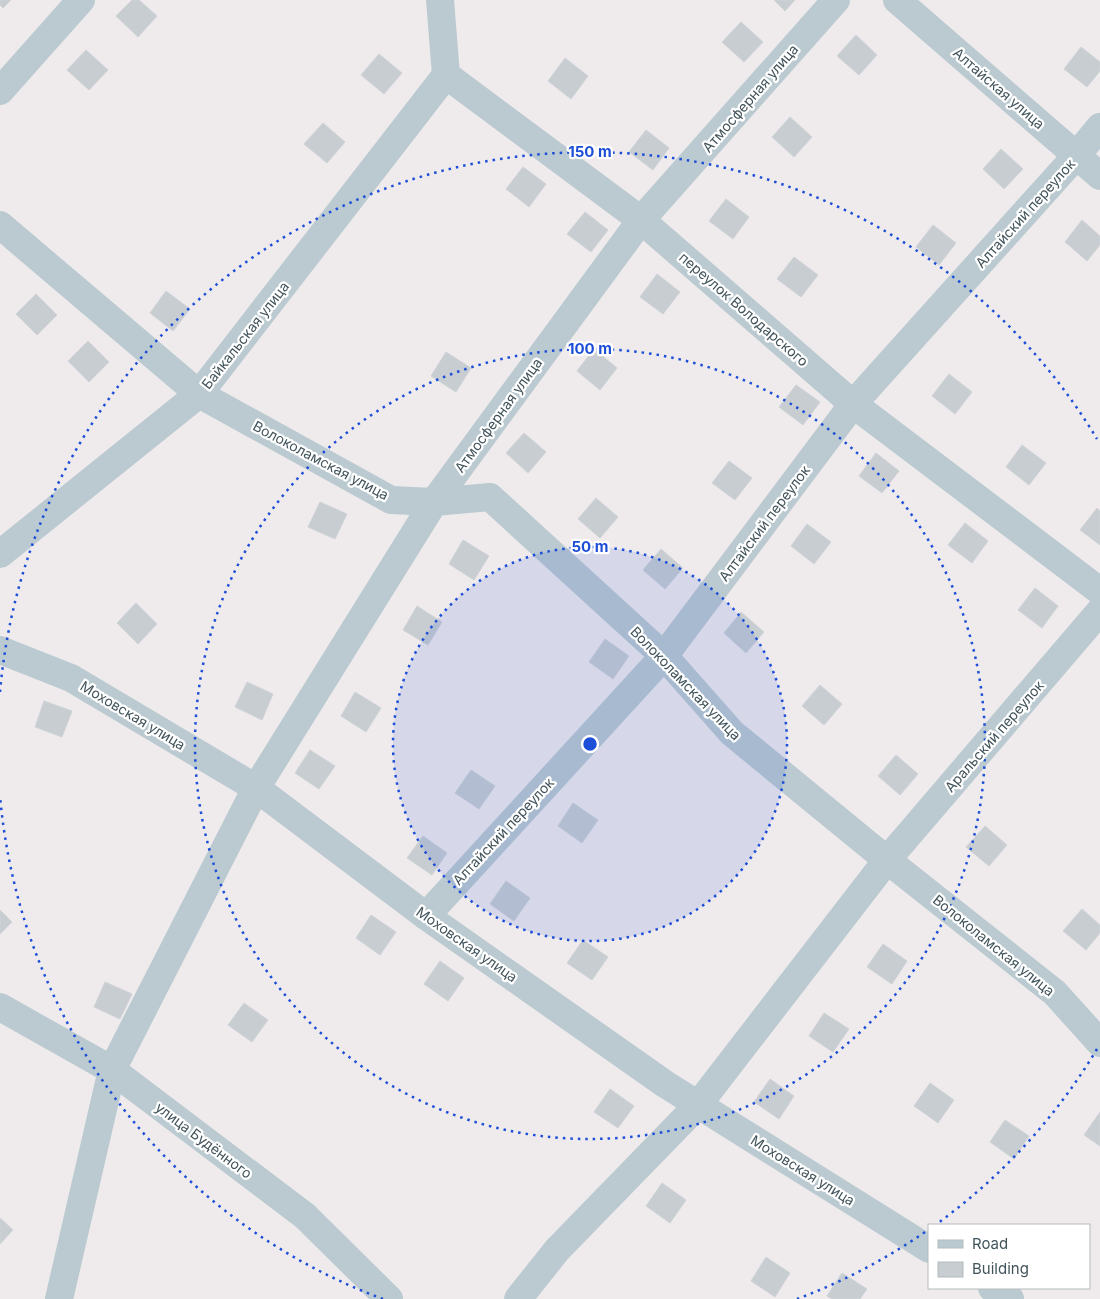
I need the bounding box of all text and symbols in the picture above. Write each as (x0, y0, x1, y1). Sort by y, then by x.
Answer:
street label: Атмосферная улица (699, 41, 801, 155)
street label: Алтайская улица (950, 44, 1048, 132)
text: 150 m (568, 142, 612, 161)
street label: Алтайский переулок (972, 155, 1079, 271)
street label: переулок Володарского (676, 248, 812, 370)
street label: Байкальская улица (198, 278, 292, 392)
text: 100 m (568, 339, 612, 358)
street label: Атмосферная улица (451, 354, 545, 476)
street label: Волоколамская улица (250, 417, 392, 503)
street label: Алтайский переулок (715, 461, 813, 584)
text: 50 m (572, 537, 608, 556)
street label: Волоколамская улица (627, 623, 745, 743)
street label: Аральский переулок (941, 676, 1047, 795)
street label: Моховская улица (77, 677, 189, 753)
centre of rings (581, 735, 599, 753)
street label: Алтайский переулок (449, 773, 557, 888)
street label: Волоколамская улица (930, 891, 1058, 999)
street label: Моховская улица (413, 903, 521, 985)
street label: улица Будённого (152, 1098, 256, 1182)
street label: Моховская улица (748, 1131, 858, 1209)
legend (928, 1224, 1090, 1289)
text: Road (972, 1234, 1008, 1253)
text: Building (972, 1259, 1029, 1278)

